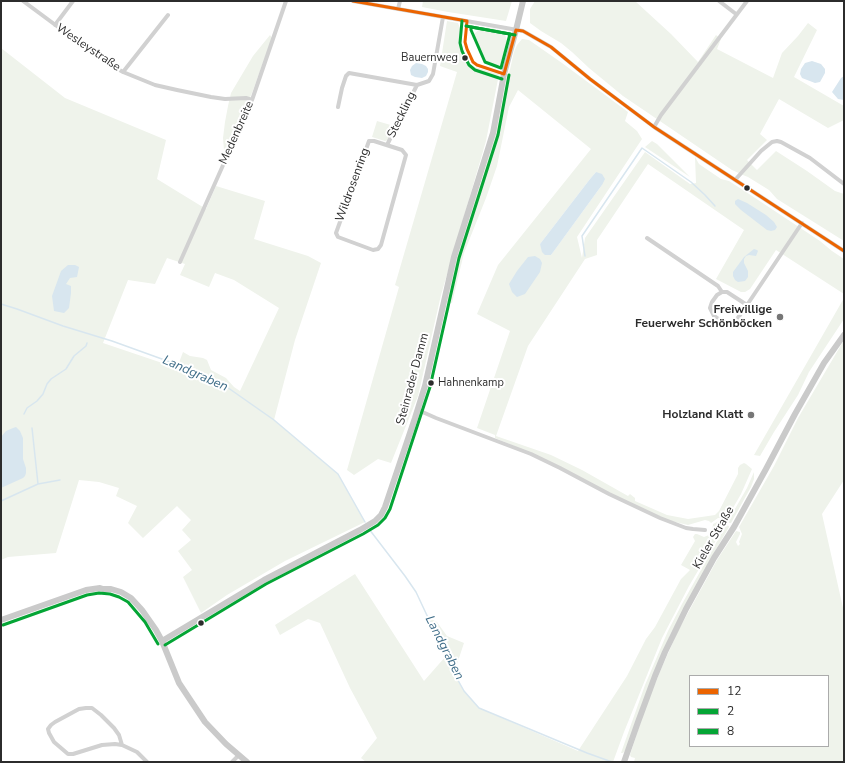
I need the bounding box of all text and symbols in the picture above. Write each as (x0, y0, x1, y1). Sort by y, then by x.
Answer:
street label: Wesleystraße (53, 21, 123, 75)
place label: Bauernweg (401, 51, 458, 65)
marker: Bauernweg (460, 53, 470, 63)
street label: Steckling (385, 90, 419, 140)
street label: Medenbreite (217, 99, 257, 167)
street label: Wildrosenring (333, 146, 373, 224)
unlabelled marker (742, 183, 752, 193)
place label: Freiwillige Feuerwehr Schönböcken (635, 303, 772, 331)
marker: Freiwillige Feuerwehr Schönböcken (775, 312, 785, 322)
street label: Steinrader Damm (394, 331, 432, 427)
water label: Landgraben (160, 353, 230, 395)
place label: Hahnenkamp (438, 376, 504, 390)
marker: Hahnenkamp (426, 378, 436, 388)
place label: Holzland Klatt (662, 408, 743, 422)
marker: Holzland Klatt (746, 410, 756, 420)
street label: Kieler Straße (690, 504, 738, 572)
water label: Landgraben (421, 613, 467, 683)
unlabelled marker (196, 618, 206, 628)
legend (689, 675, 829, 747)
text: 12 (727, 683, 741, 699)
text: 2 (727, 703, 734, 719)
text: 8 (727, 723, 734, 739)

